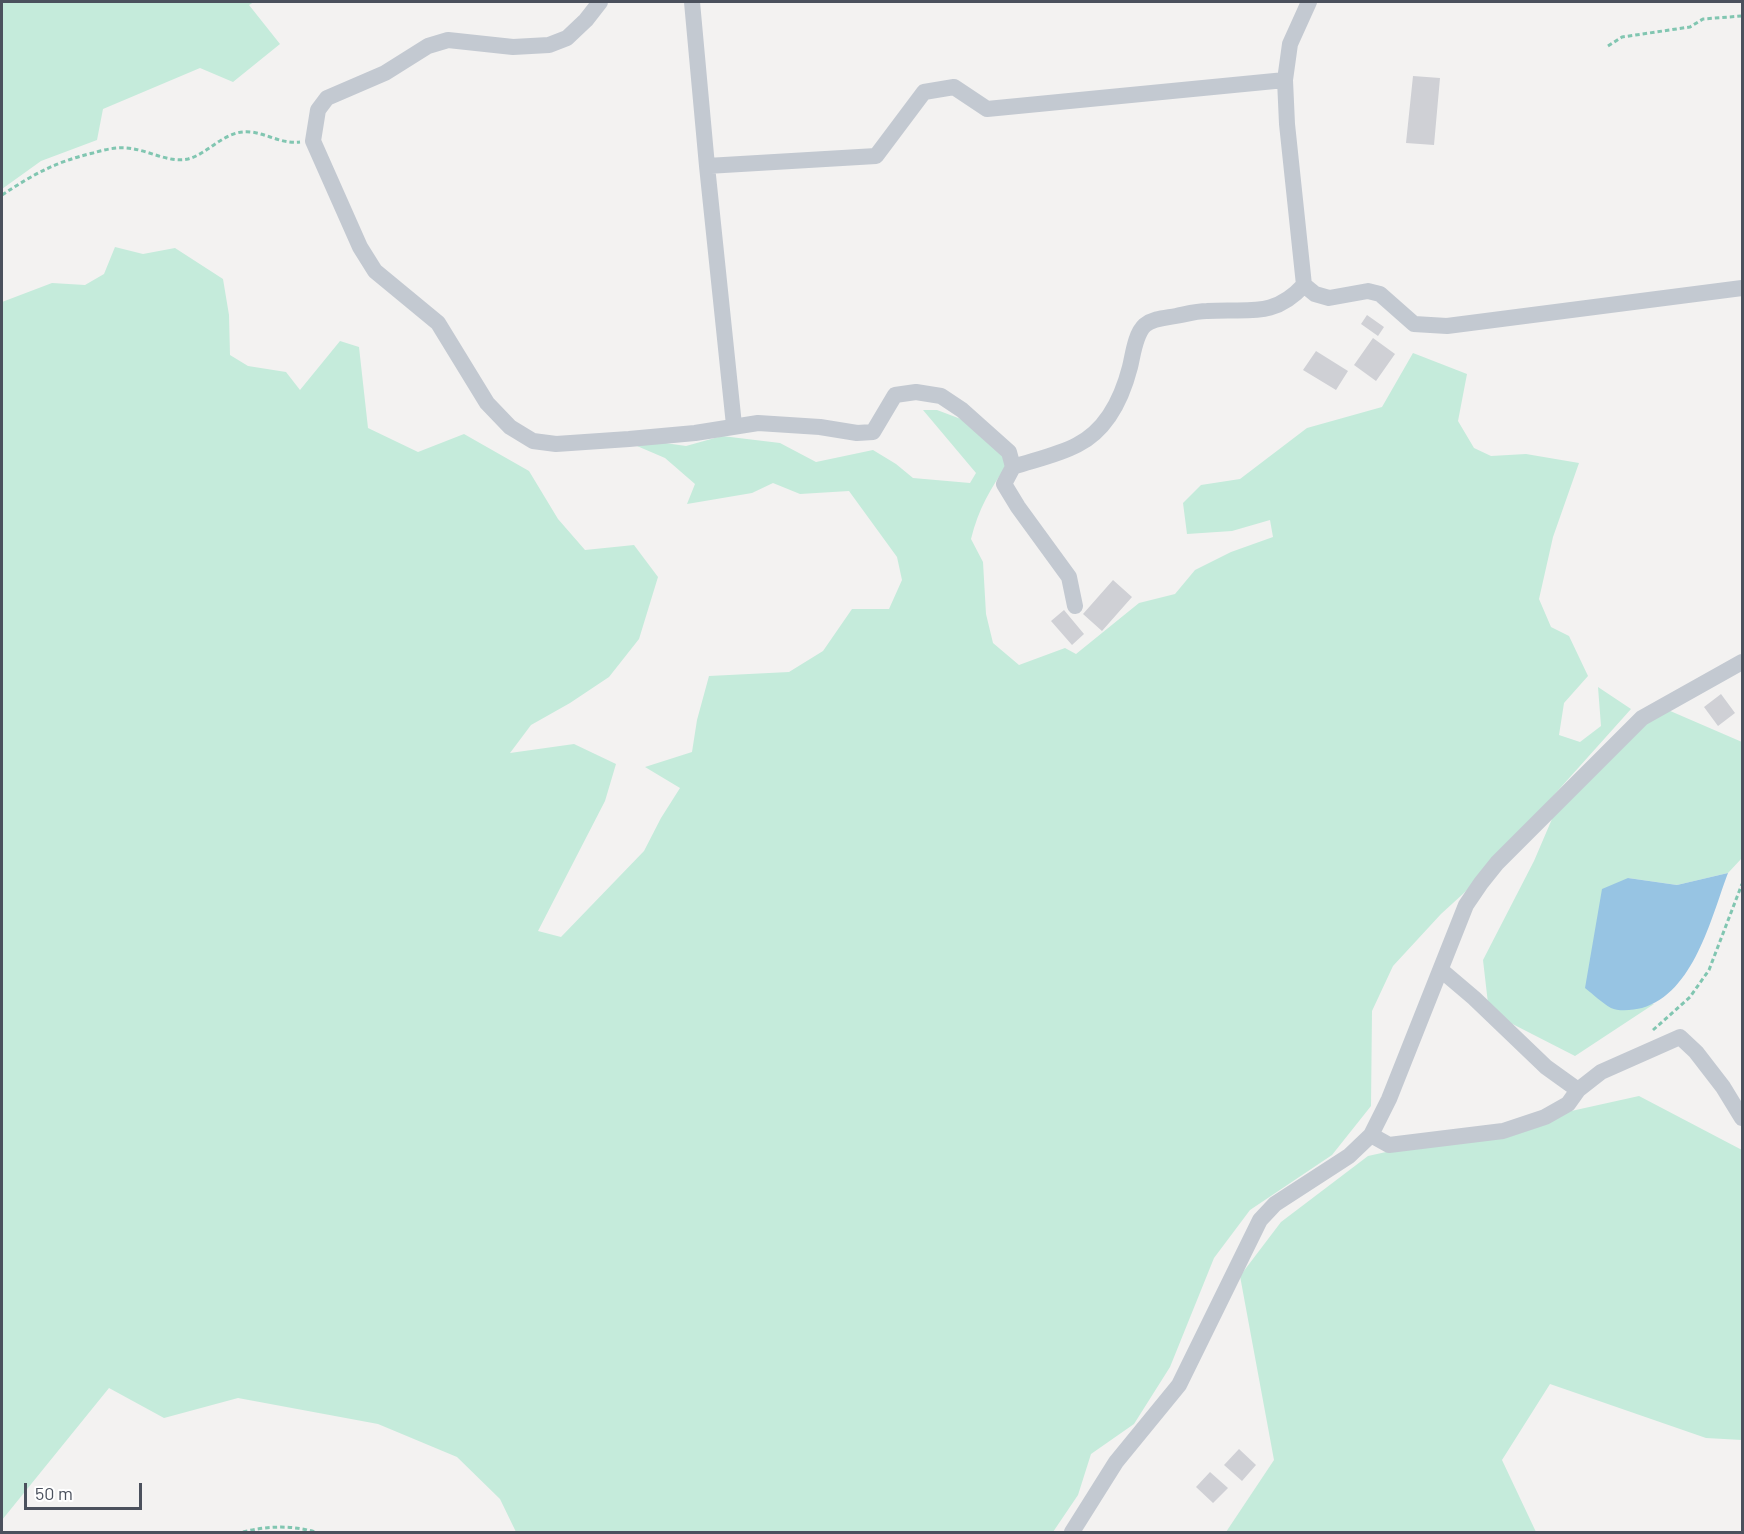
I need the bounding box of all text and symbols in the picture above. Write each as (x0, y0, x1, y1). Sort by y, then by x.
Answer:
scale bar (27, 1471, 146, 1509)
text: 50 m (35, 1482, 73, 1504)

